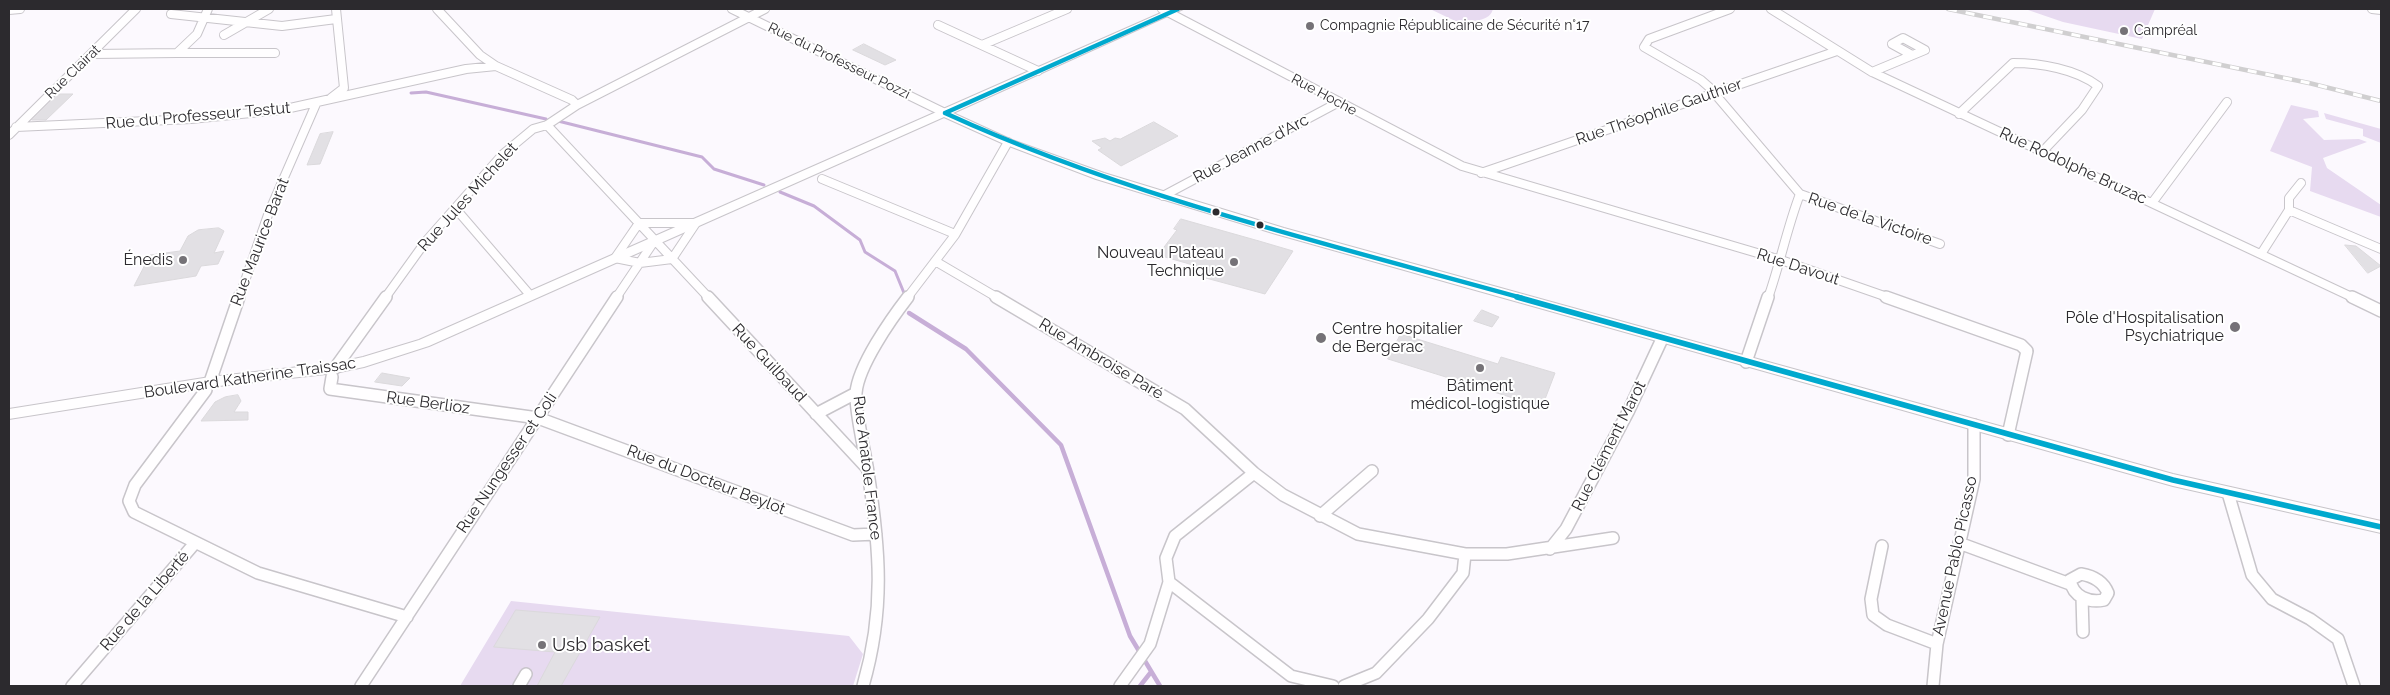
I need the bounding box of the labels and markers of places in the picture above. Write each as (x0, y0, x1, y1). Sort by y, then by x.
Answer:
place label: Compagnie Républicaine de Sécurité n°17 (1320, 18, 1589, 34)
marker: Compagnie Républicaine de Sécurité n°17 (1304, 20, 1316, 32)
place label: Campréal (2134, 23, 2197, 39)
marker: Campréal (2118, 25, 2130, 37)
unlabelled marker (1211, 207, 1221, 217)
unlabelled marker (1255, 220, 1265, 230)
place label: Nouveau Plateau Technique (1097, 243, 1224, 281)
place label: Énedis (123, 250, 173, 270)
marker: Énedis (177, 254, 189, 266)
marker: Nouveau Plateau Technique (1228, 256, 1240, 268)
place label: Pôle d'Hospitalisation Psychiatrique (2065, 308, 2224, 346)
place label: Centre hospitalier de Bergerac (1332, 319, 1463, 357)
marker: Pôle d'Hospitalisation Psychiatrique (2228, 320, 2242, 334)
marker: Centre hospitalier de Bergerac (1314, 331, 1328, 345)
marker: Bâtiment médicol-logistique (1474, 362, 1486, 374)
place label: Bâtiment médicol-logistique (1410, 376, 1550, 414)
place label: Usb basket (552, 634, 650, 656)
marker: Usb basket (536, 639, 548, 651)

